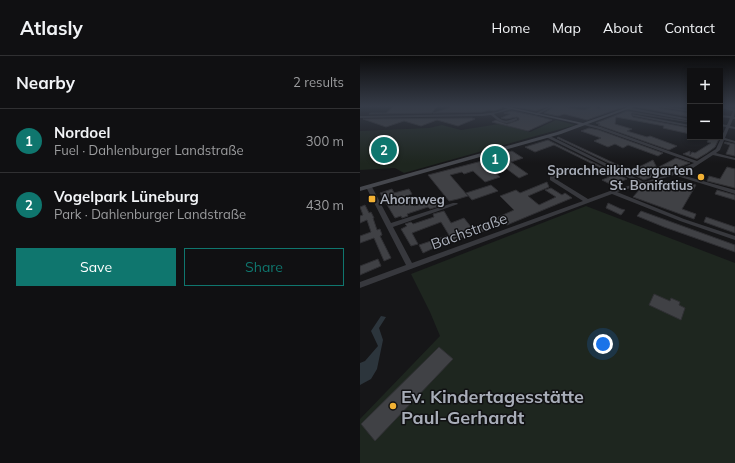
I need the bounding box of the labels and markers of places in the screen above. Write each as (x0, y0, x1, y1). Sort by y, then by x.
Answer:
pin: 2 (371, 135, 397, 165)
pin: 1 (482, 144, 508, 174)
place label: Sprachheilkindergarten St. Bonifatius (547, 162, 693, 193)
marker: Sprachheilkindergarten St. Bonifatius (696, 172, 706, 182)
place label: Ahornweg (380, 191, 445, 207)
marker: Ahornweg (367, 194, 377, 204)
place label: Ev. Kindertagesstätte Paul-Gerhardt (401, 385, 584, 429)
marker: Ev. Kindertagesstätte Paul-Gerhardt (388, 401, 398, 411)

